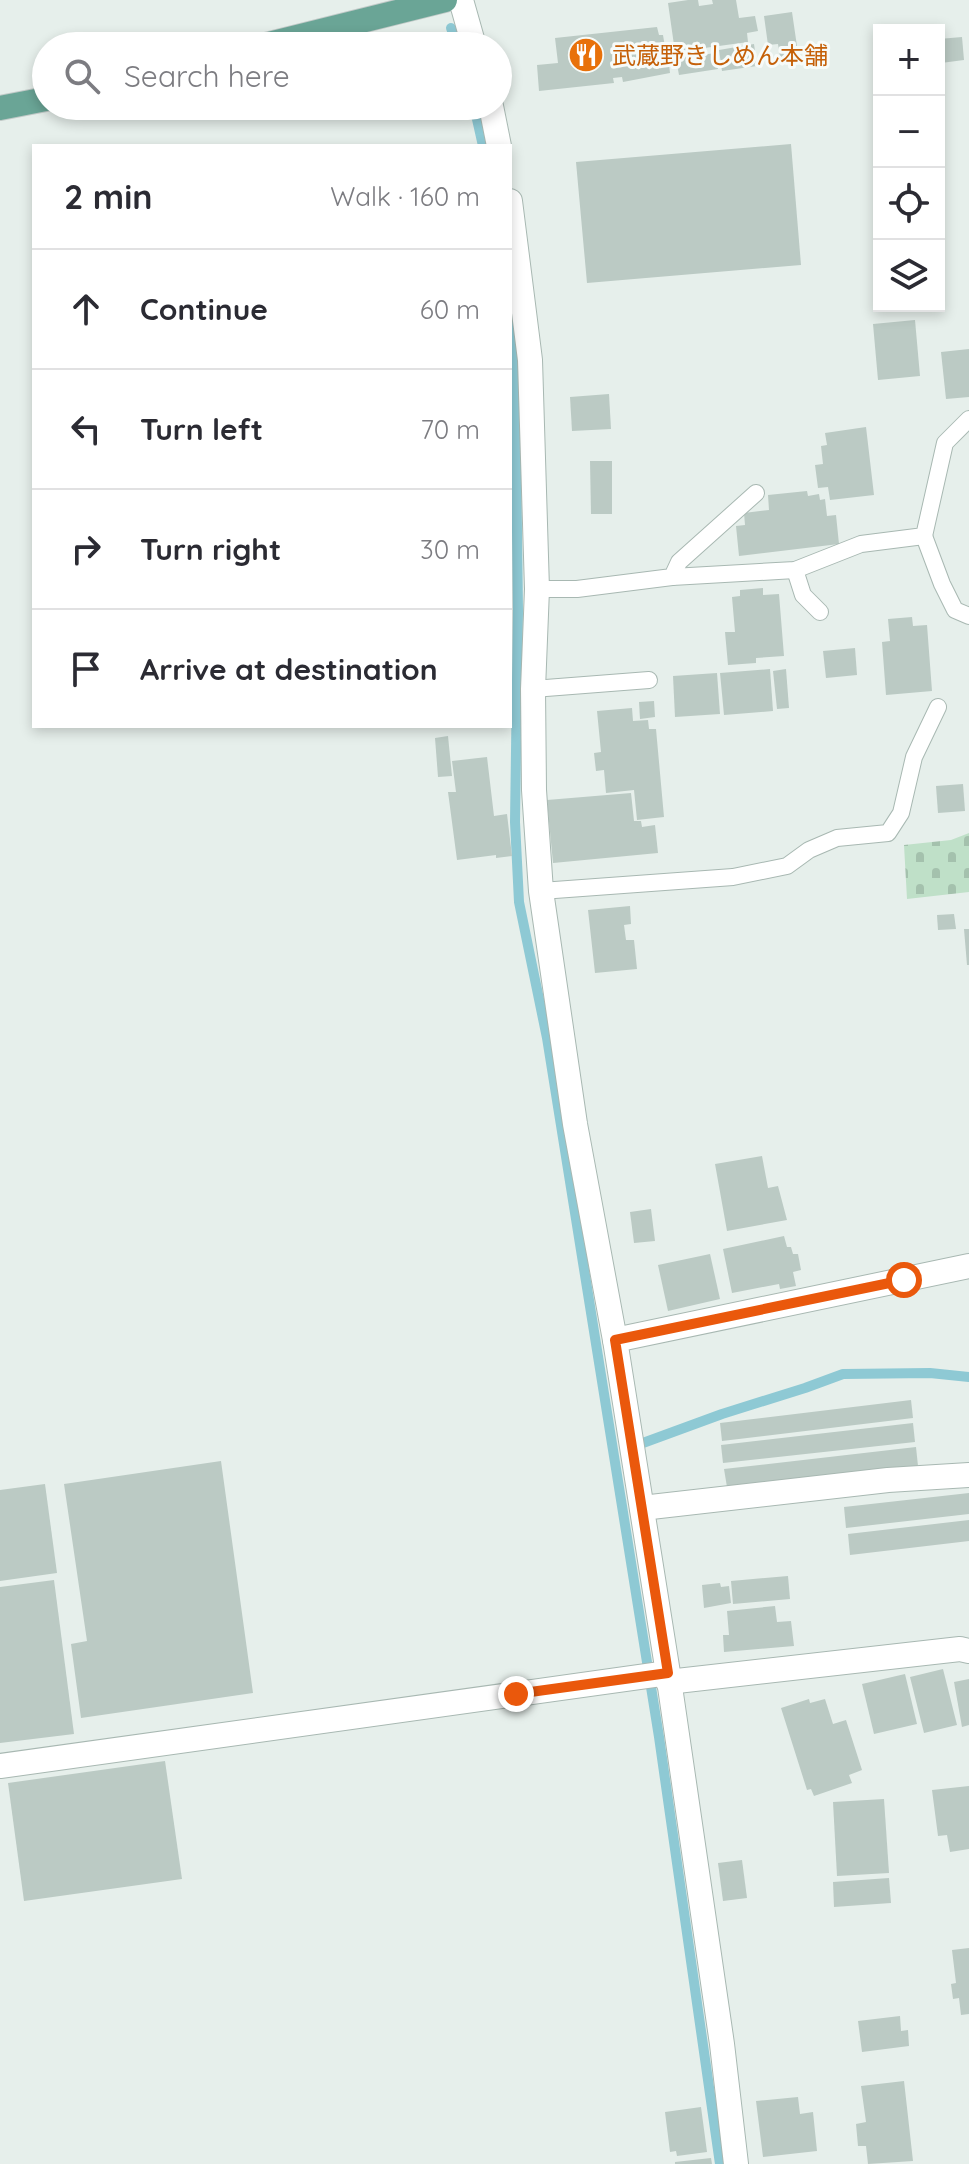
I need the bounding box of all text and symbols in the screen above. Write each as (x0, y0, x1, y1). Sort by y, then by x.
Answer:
map controls (873, 24, 945, 312)
button: + (873, 24, 945, 96)
search box (32, 32, 512, 120)
restaurant icon: 武蔵野きしめん本舗 (567, 36, 605, 74)
place label: 武蔵野きしめん本舗 (612, 40, 828, 70)
icon: search (60, 54, 104, 98)
text: Search here (124, 57, 290, 95)
button: − (873, 96, 945, 168)
button: locate (873, 168, 945, 240)
text: 2 min (64, 175, 153, 218)
text: Walk · 160 m (330, 180, 480, 213)
button: layers (873, 240, 945, 312)
icon: ahead (64, 287, 108, 331)
text: Continue (140, 290, 268, 328)
text: 60 m (420, 293, 480, 326)
icon: left (64, 407, 108, 451)
text: Turn left (140, 410, 263, 448)
text: 70 m (420, 413, 480, 446)
icon: right (64, 527, 108, 571)
text: Turn right (140, 530, 281, 568)
text: 30 m (420, 533, 480, 566)
icon: arrive (64, 647, 108, 691)
text: Arrive at destination (140, 650, 438, 688)
route start (886, 1262, 922, 1298)
route end (498, 1676, 534, 1712)

